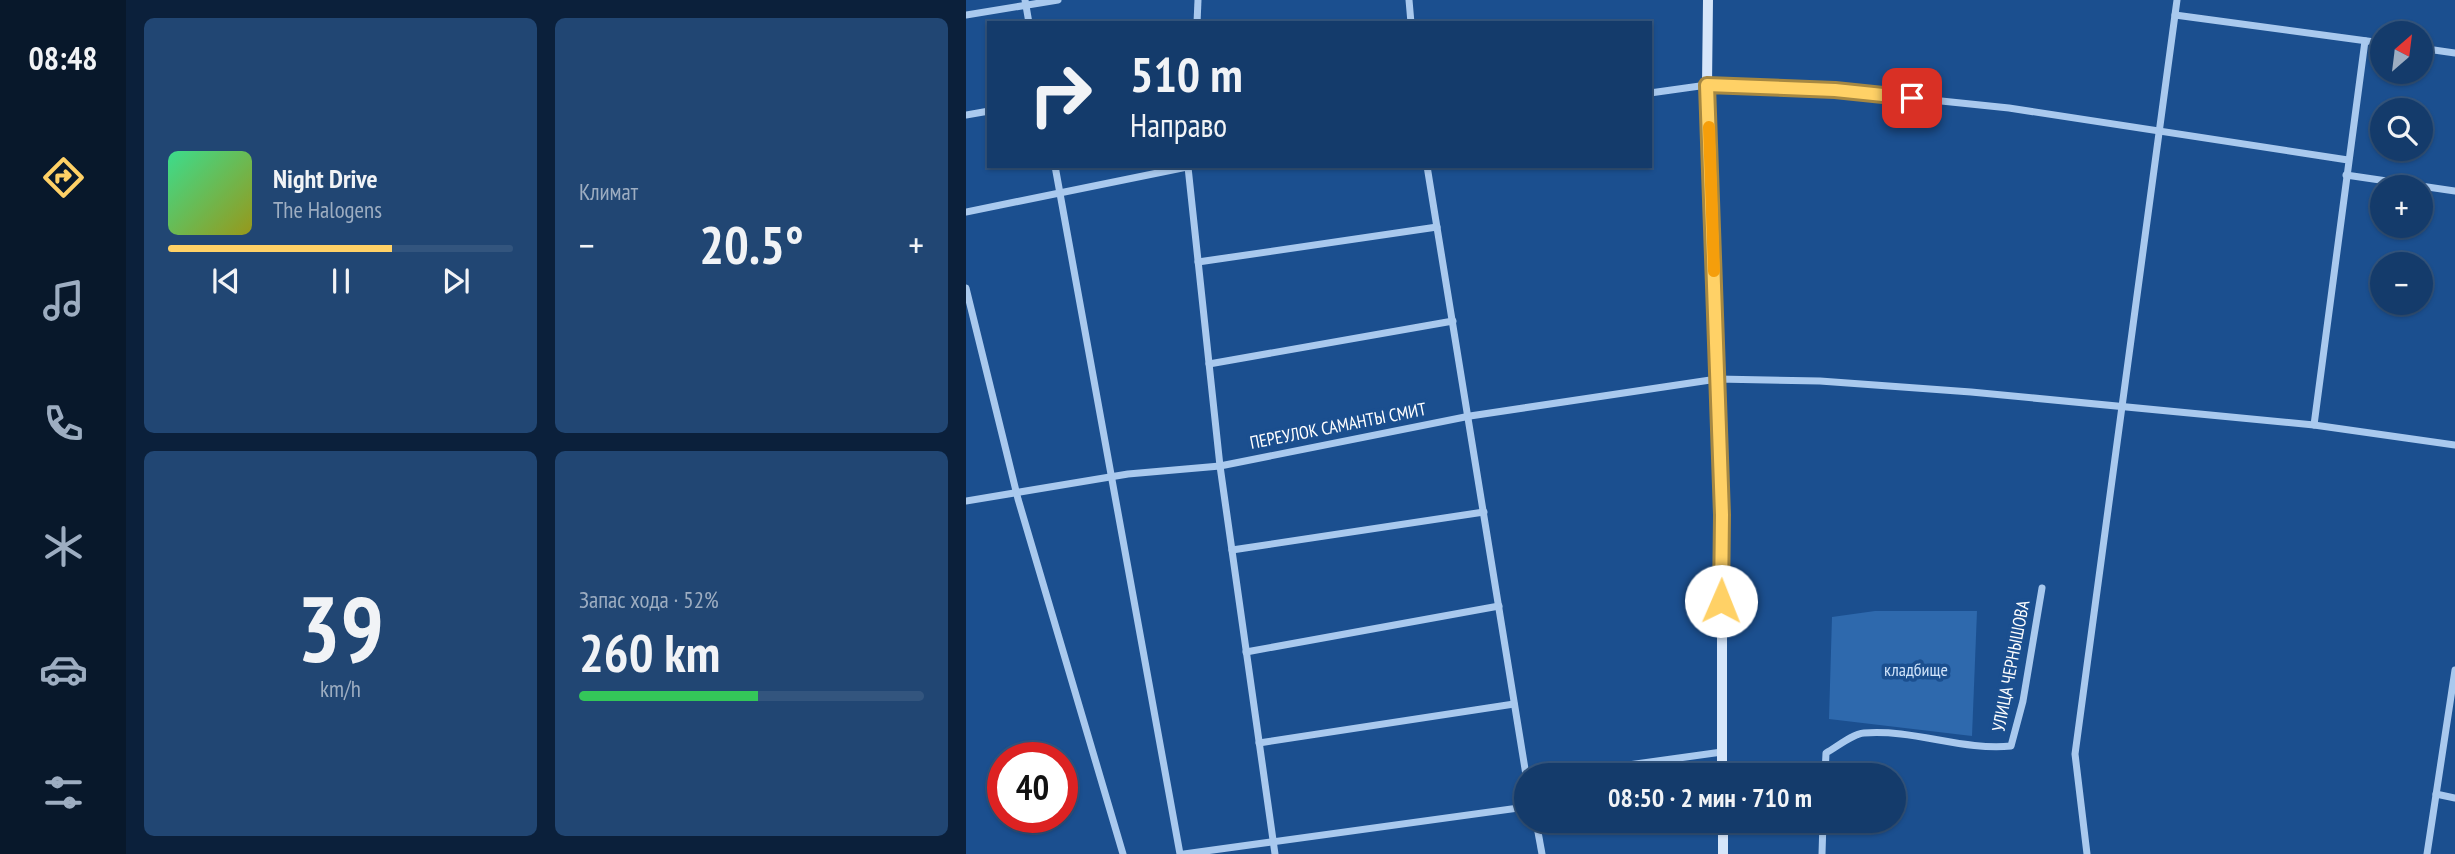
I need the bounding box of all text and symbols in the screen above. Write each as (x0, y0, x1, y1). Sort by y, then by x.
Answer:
north arrow (2370, 21, 2432, 84)
map controls (2370, 21, 2433, 315)
text: 08:48 (28, 37, 98, 79)
text: 510 m (1130, 42, 1243, 106)
icon: right (1015, 49, 1106, 140)
pin (1882, 68, 1942, 128)
icon: arrive (1893, 79, 1931, 117)
button: search (2370, 98, 2433, 161)
text: Направо (1130, 104, 1227, 146)
icon: directions (39, 153, 88, 202)
text: Night Drive (273, 162, 378, 195)
button: + (2370, 175, 2433, 238)
text: Климат (579, 177, 638, 206)
text: The Halogens (273, 195, 382, 224)
text: 20.5° (699, 211, 804, 278)
text: − (579, 220, 595, 269)
text: + (908, 220, 924, 269)
button: − (2370, 252, 2433, 315)
icon: previous (207, 262, 245, 300)
icon: pause (322, 262, 360, 300)
icon: next (437, 262, 475, 300)
icon: music (39, 276, 88, 325)
street label: ПЕРЕУЛОК САМАНТЫ СМИТ (1248, 397, 1428, 454)
icon: phone (39, 399, 88, 448)
icon: climate (39, 522, 88, 571)
position arrow (1684, 564, 1758, 638)
text: 39 (297, 569, 384, 687)
text: Запас хода · 52% (579, 585, 719, 614)
street label: УЛИЦА ЧЕРНЫШОВА (1987, 598, 2035, 734)
text: 260 km (579, 619, 720, 686)
icon: car (39, 645, 88, 694)
park label: кладбище (1884, 658, 1948, 681)
text: km/h (320, 674, 361, 703)
speed limit sign: 40 (987, 742, 1078, 833)
icon: filters (39, 768, 88, 817)
text: 08:50 · 2 мин · 710 m (1608, 781, 1812, 814)

